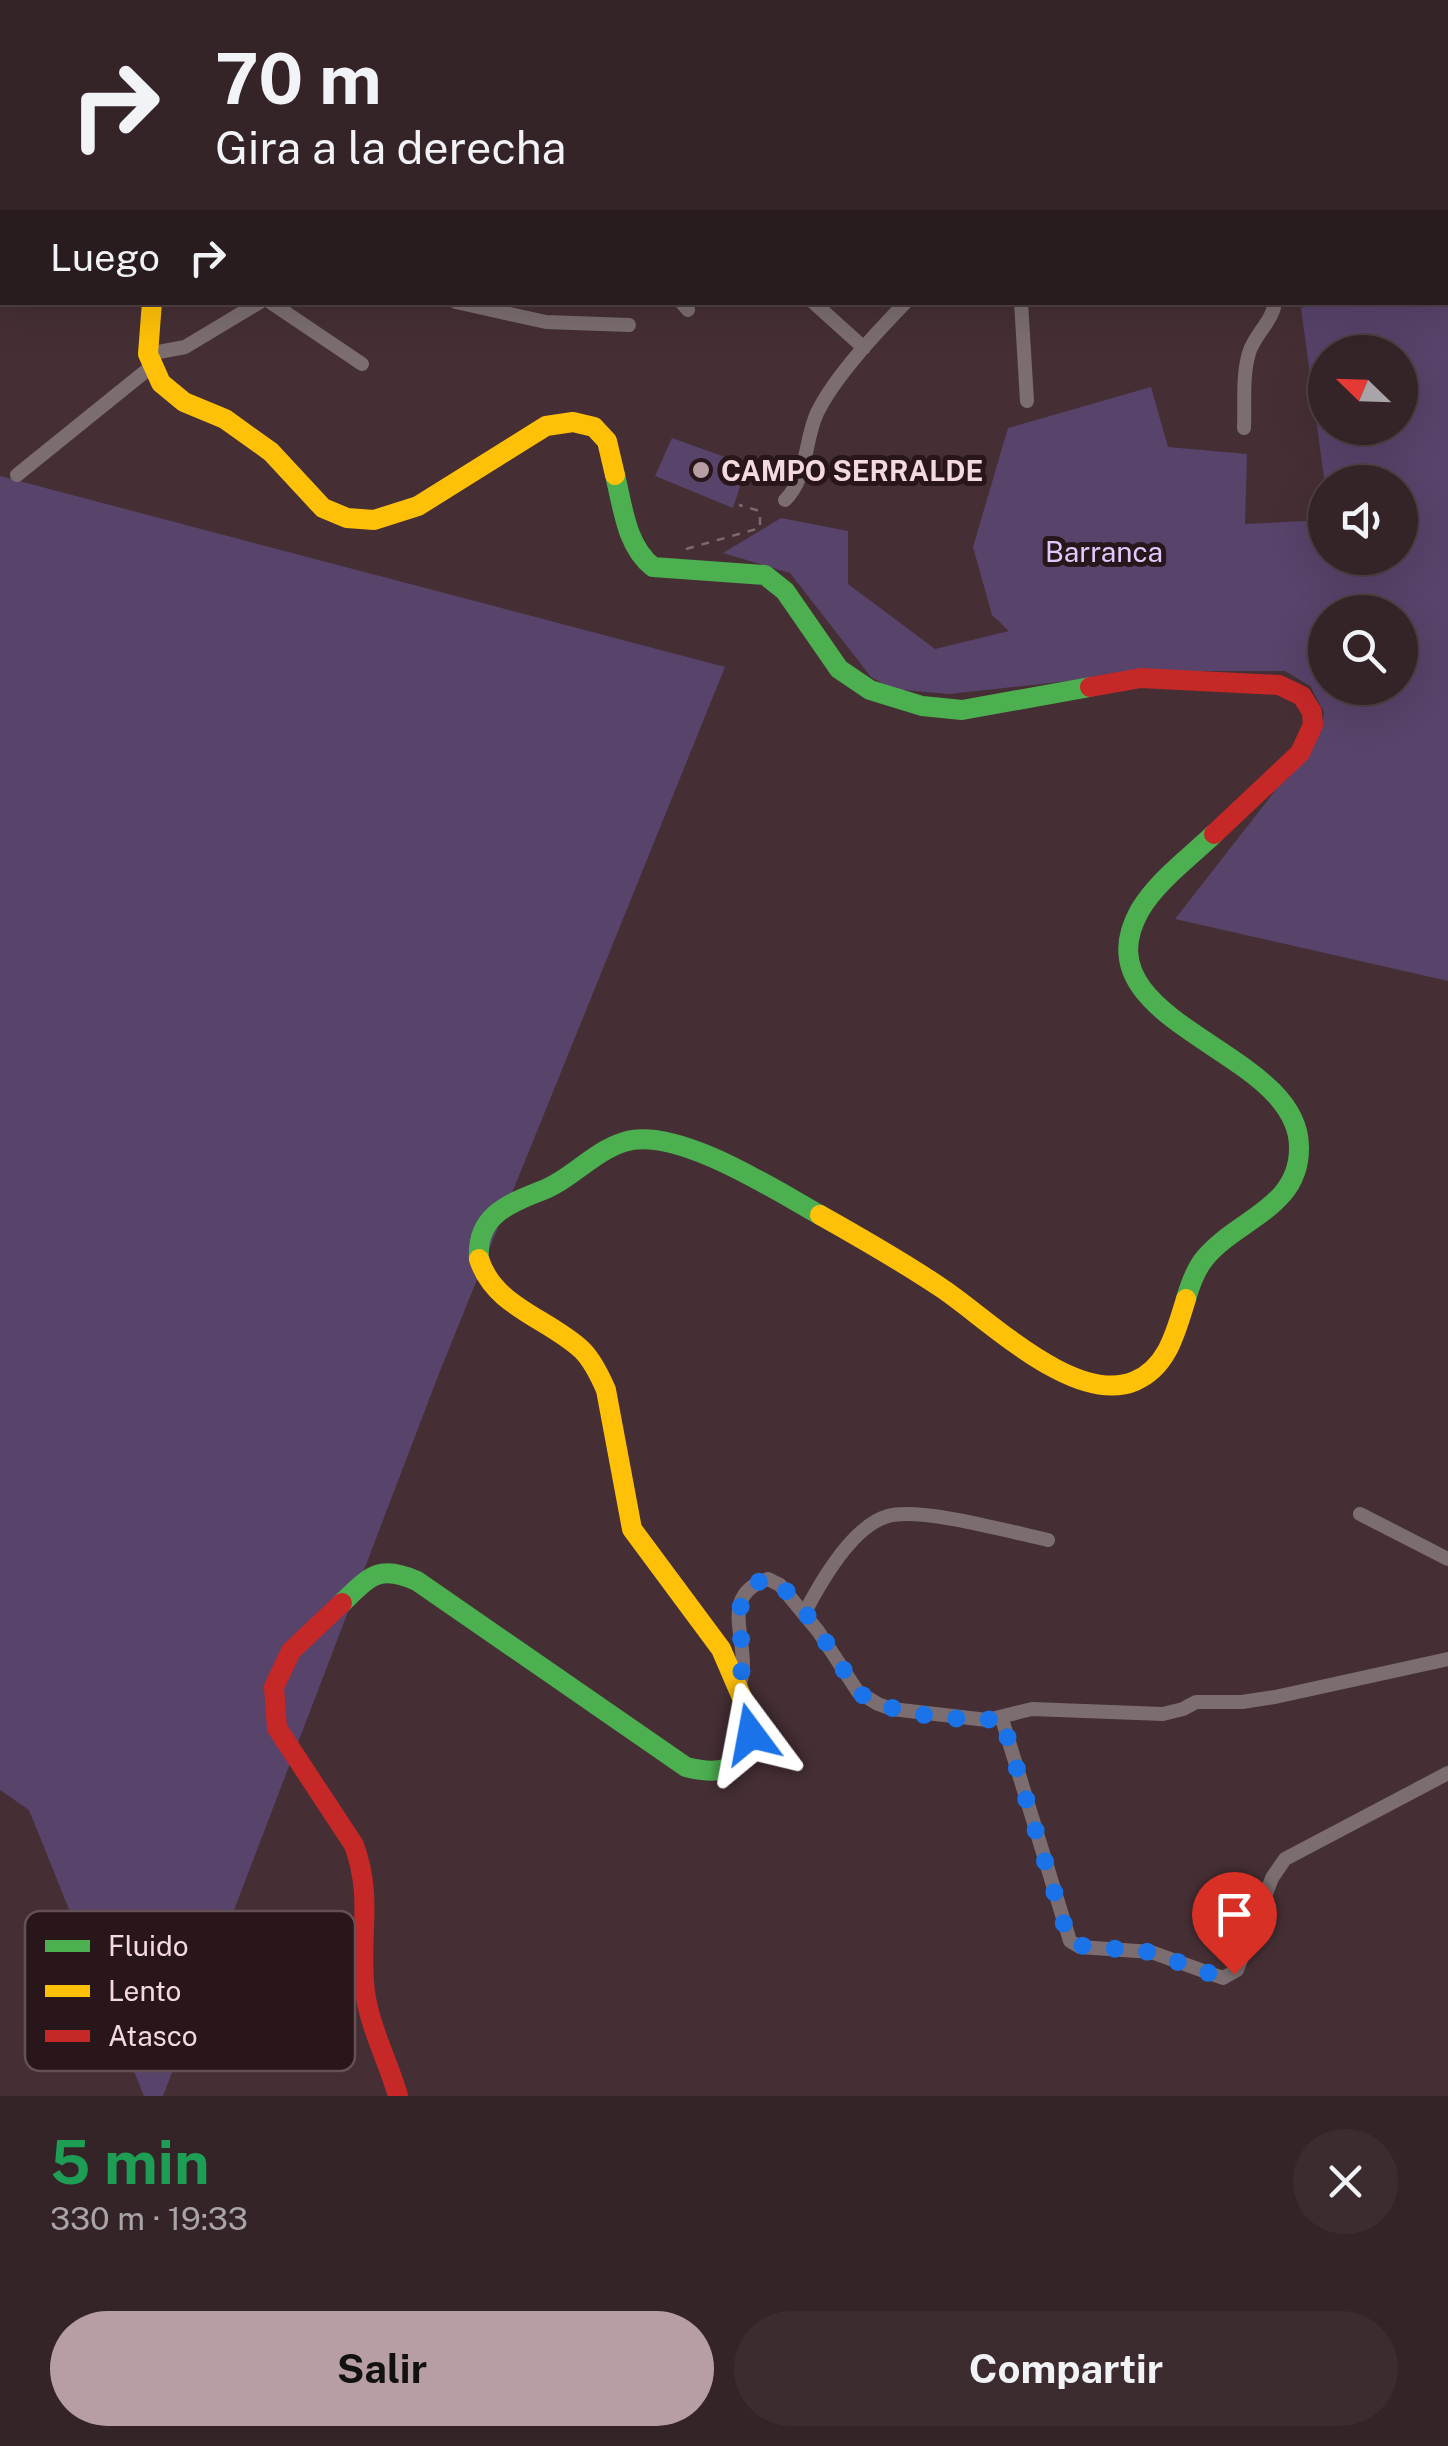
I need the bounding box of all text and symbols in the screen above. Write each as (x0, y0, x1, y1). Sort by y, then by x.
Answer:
text: 70 m (215, 37, 382, 120)
icon: right (50, 40, 180, 170)
text: Gira a la derecha (215, 121, 566, 174)
icon: right (180, 230, 235, 285)
text: Luego (50, 235, 160, 280)
north arrow (1308, 335, 1418, 445)
map controls (1308, 335, 1418, 705)
place label: CAMPO SERRALDE (721, 454, 983, 487)
marker: CAMPO SERRALDE (690, 459, 712, 481)
button: sound (1308, 465, 1418, 575)
park label: Barranca (1045, 535, 1163, 568)
button: search (1308, 595, 1418, 705)
position arrow (699, 1682, 803, 1786)
pin (1192, 1872, 1277, 1975)
icon: arrive (1207, 1887, 1262, 1942)
legend (25, 1911, 355, 2071)
text: Fluido (108, 1929, 189, 1962)
text: Lento (108, 1974, 181, 2007)
text: Atasco (108, 2019, 198, 2052)
text: 5 min (50, 2127, 210, 2198)
button: close (1293, 2129, 1398, 2234)
text: 330 m · 19:33 (50, 2200, 248, 2237)
button: Salir (50, 2311, 714, 2426)
button: Compartir (734, 2311, 1398, 2426)

